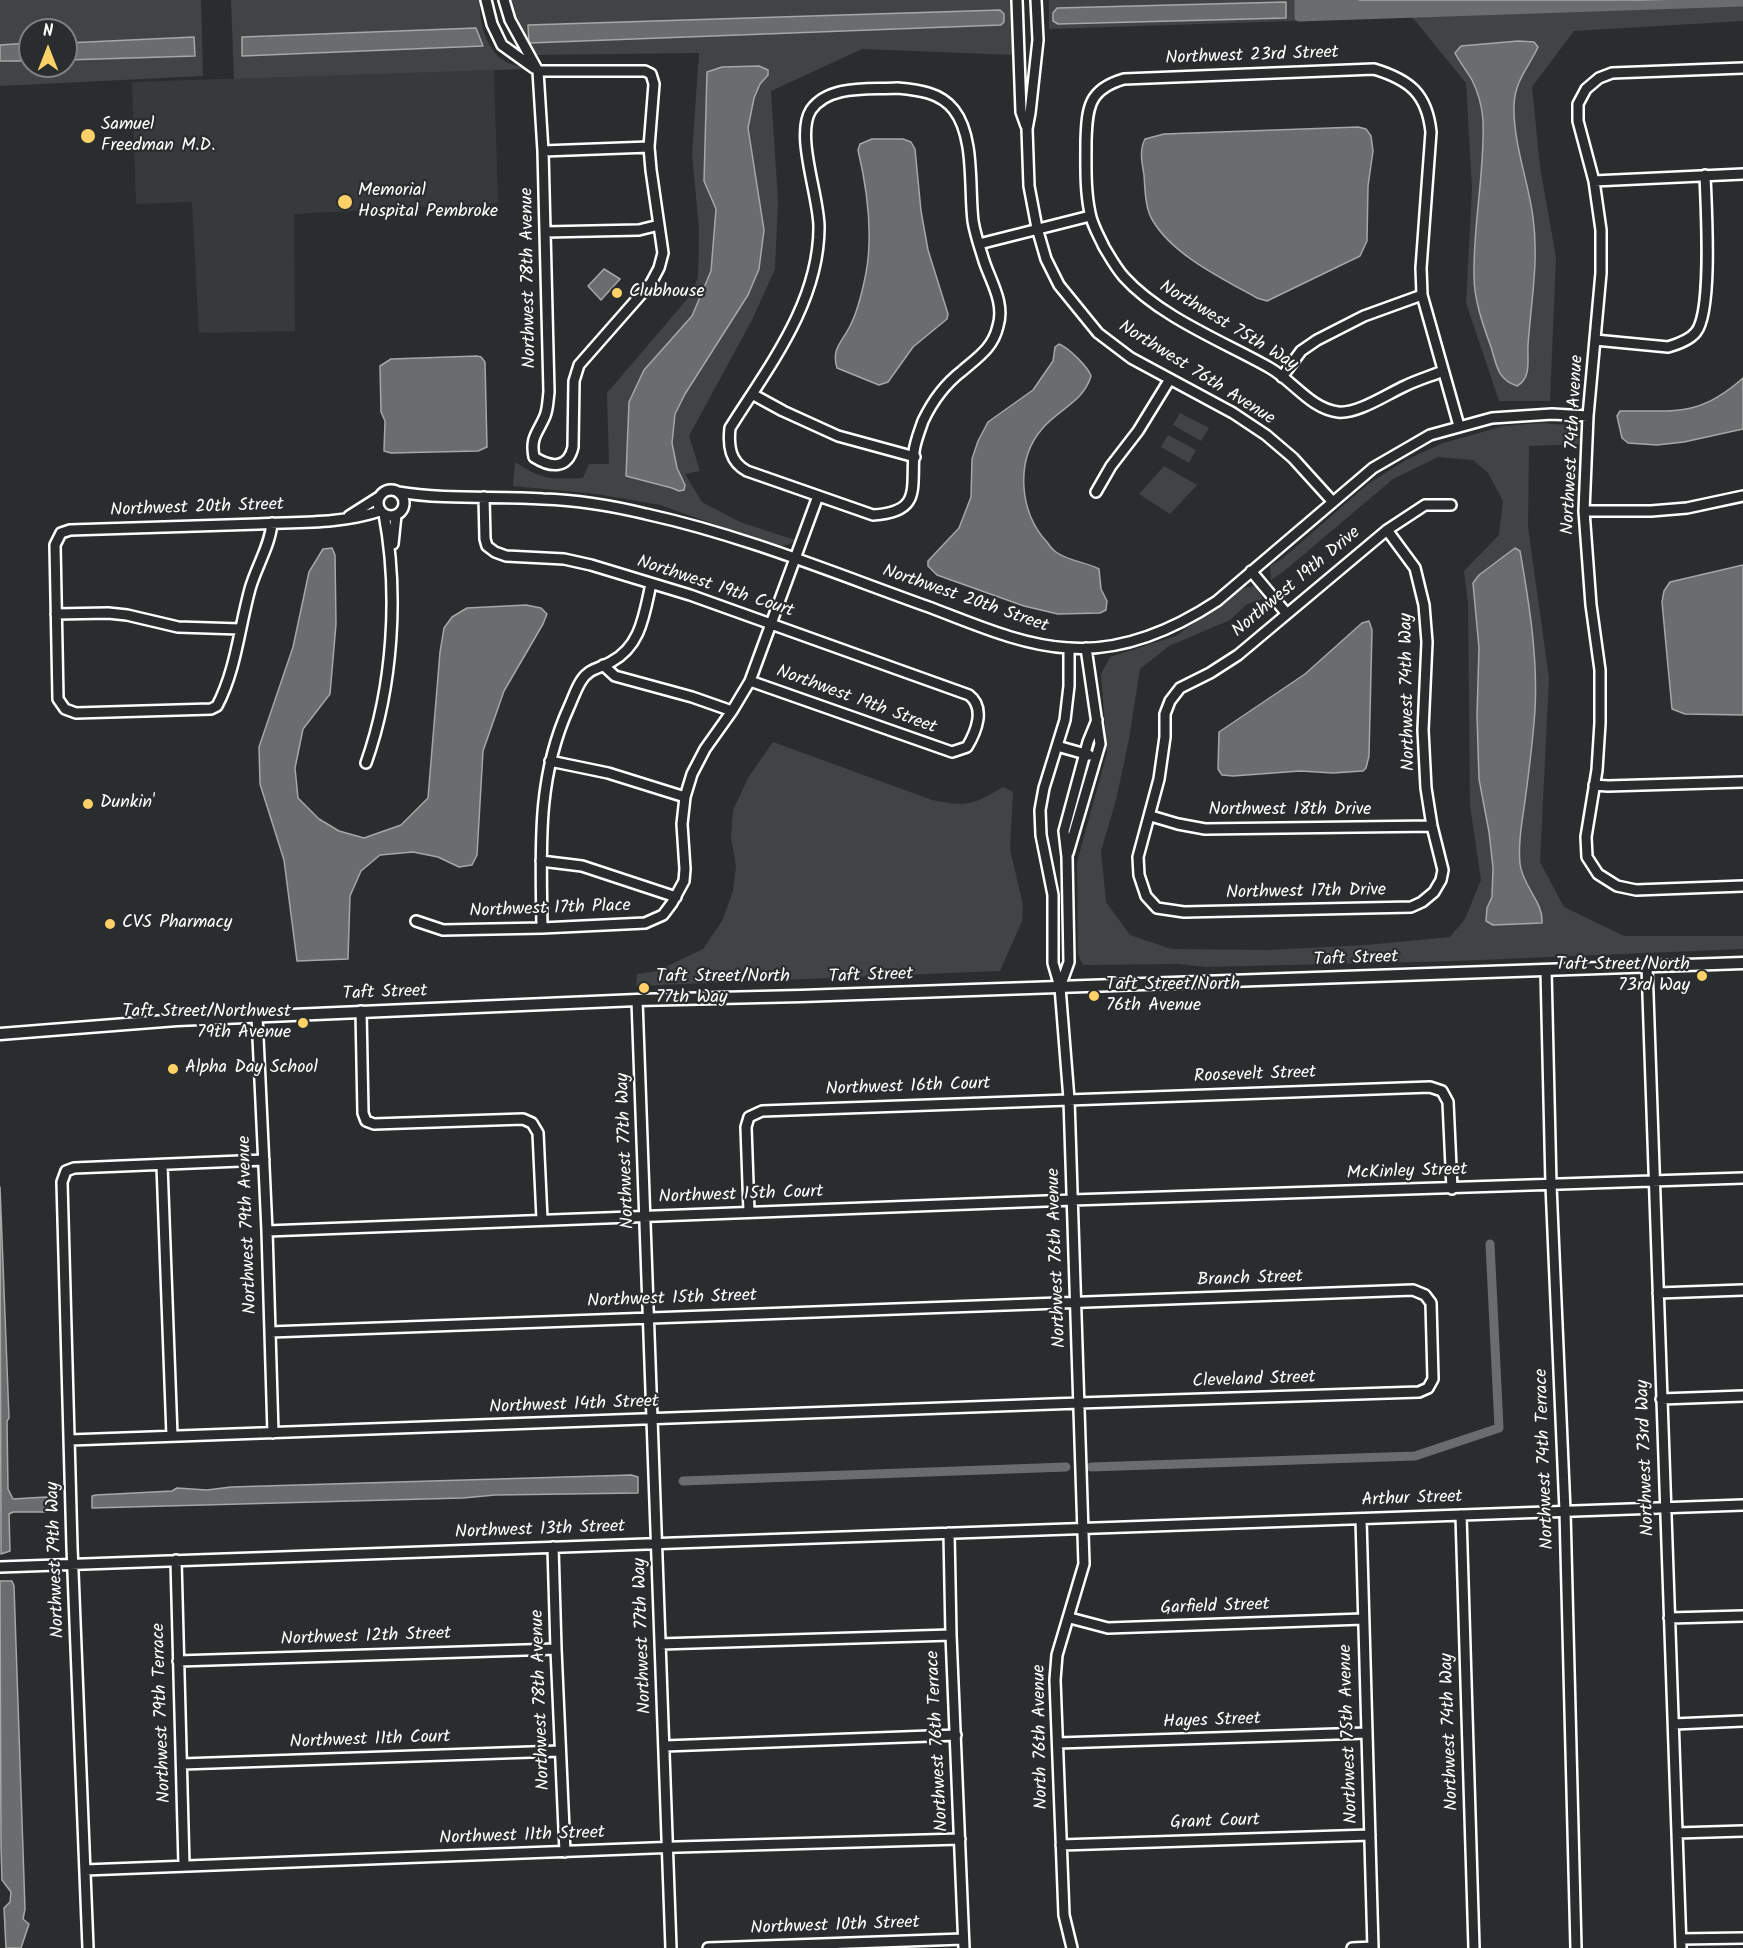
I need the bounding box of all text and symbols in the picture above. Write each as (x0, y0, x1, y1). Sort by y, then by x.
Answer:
north arrow (18, 18, 78, 78)
text: N (43, 19, 53, 44)
street label: Northwest 23rd Street (1165, 43, 1339, 71)
place label: Samuel Freedman M.D. (101, 115, 215, 158)
marker: Samuel Freedman M.D. (79, 127, 97, 145)
place label: Memorial Hospital Pembroke (358, 181, 498, 224)
street label: Northwest 78th Avenue (518, 187, 542, 369)
marker: Memorial Hospital Pembroke (336, 193, 354, 211)
street label: Northwest 75th Way (1155, 277, 1301, 377)
place label: Clubhouse (629, 282, 705, 304)
marker: Clubhouse (610, 286, 624, 300)
street label: Northwest 76th Avenue (1114, 317, 1278, 431)
street label: Northwest 74th Avenue (1559, 355, 1589, 535)
street label: Northwest 20th Street (110, 495, 284, 523)
street label: Northwest 19th Drive (1228, 523, 1366, 643)
street label: Northwest 19th Court (634, 552, 796, 624)
street label: Northwest 20th Street (879, 561, 1051, 639)
street label: Northwest 74th Way (1397, 613, 1421, 771)
street label: Northwest 19th Street (773, 662, 939, 740)
place label: Dunkin' (100, 793, 155, 815)
marker: Dunkin' (81, 797, 95, 811)
street label: Northwest 18th Drive (1209, 800, 1371, 822)
street label: Northwest 17th Drive (1226, 881, 1386, 905)
street label: Northwest 17th Place (469, 896, 631, 924)
place label: CVS Pharmacy (122, 913, 232, 935)
marker: CVS Pharmacy (103, 917, 117, 931)
street label: Taft Street (1313, 948, 1399, 972)
place label: Taft Street/North 73rd Way (1556, 955, 1690, 998)
street label: Taft Street (828, 965, 914, 989)
place label: Taft Street/North 77th Way (656, 967, 790, 1010)
marker: Taft Street/North 73rd Way (1695, 969, 1709, 983)
place label: Taft Street/North 76th Avenue (1106, 975, 1240, 1018)
marker: Taft Street/North 77th Way (637, 981, 651, 995)
street label: Taft Street (342, 982, 428, 1006)
marker: Taft Street/North 76th Avenue (1087, 989, 1101, 1003)
place label: Taft Street/Northwest 79th Avenue (122, 1002, 291, 1044)
marker: Taft Street/Northwest 79th Avenue (296, 1016, 310, 1030)
place label: Alpha Day School (185, 1058, 318, 1080)
marker: Alpha Day School (166, 1062, 180, 1076)
street label: Roosevelt Street (1193, 1063, 1317, 1089)
street label: Northwest 77th Way (613, 1072, 641, 1230)
street label: Northwest 16th Court (825, 1074, 991, 1102)
street label: Northwest 79th Avenue (235, 1135, 263, 1315)
street label: McKinley Street (1346, 1160, 1468, 1186)
street label: Northwest 76th Avenue (1044, 1168, 1072, 1348)
street label: Northwest 15th Court (658, 1182, 824, 1210)
street label: Branch Street (1197, 1267, 1303, 1293)
street label: Northwest 15th Street (587, 1286, 757, 1314)
street label: Cleveland Street (1192, 1368, 1316, 1394)
street label: Northwest 74th Terrace (1532, 1368, 1560, 1550)
street label: Northwest 73rd Way (1633, 1379, 1661, 1537)
street label: Northwest 14th Street (489, 1392, 659, 1420)
street label: Northwest 79th Way (43, 1481, 71, 1639)
street label: Arthur Street (1361, 1487, 1463, 1513)
street label: Northwest 13th Street (454, 1517, 626, 1545)
street label: Northwest 77th Way (630, 1557, 658, 1715)
street label: Garfield Street (1160, 1595, 1270, 1621)
street label: Northwest 78th Avenue (528, 1609, 556, 1791)
street label: Northwest 79th Terrace (149, 1623, 177, 1803)
street label: Northwest 12th Street (280, 1624, 452, 1652)
street label: Northwest 75th Avenue (1336, 1644, 1364, 1824)
street label: Northwest 76th Terrace (923, 1650, 955, 1832)
street label: Northwest 74th Way (1437, 1653, 1465, 1811)
street label: North 76th Avenue (1030, 1664, 1054, 1810)
street label: Hayes Street (1163, 1710, 1261, 1734)
street label: Northwest 11th Court (289, 1727, 451, 1755)
street label: Grant Court (1170, 1811, 1260, 1835)
street label: Northwest 11th Street (439, 1823, 605, 1851)
street label: Northwest 10th Street (750, 1913, 920, 1941)

